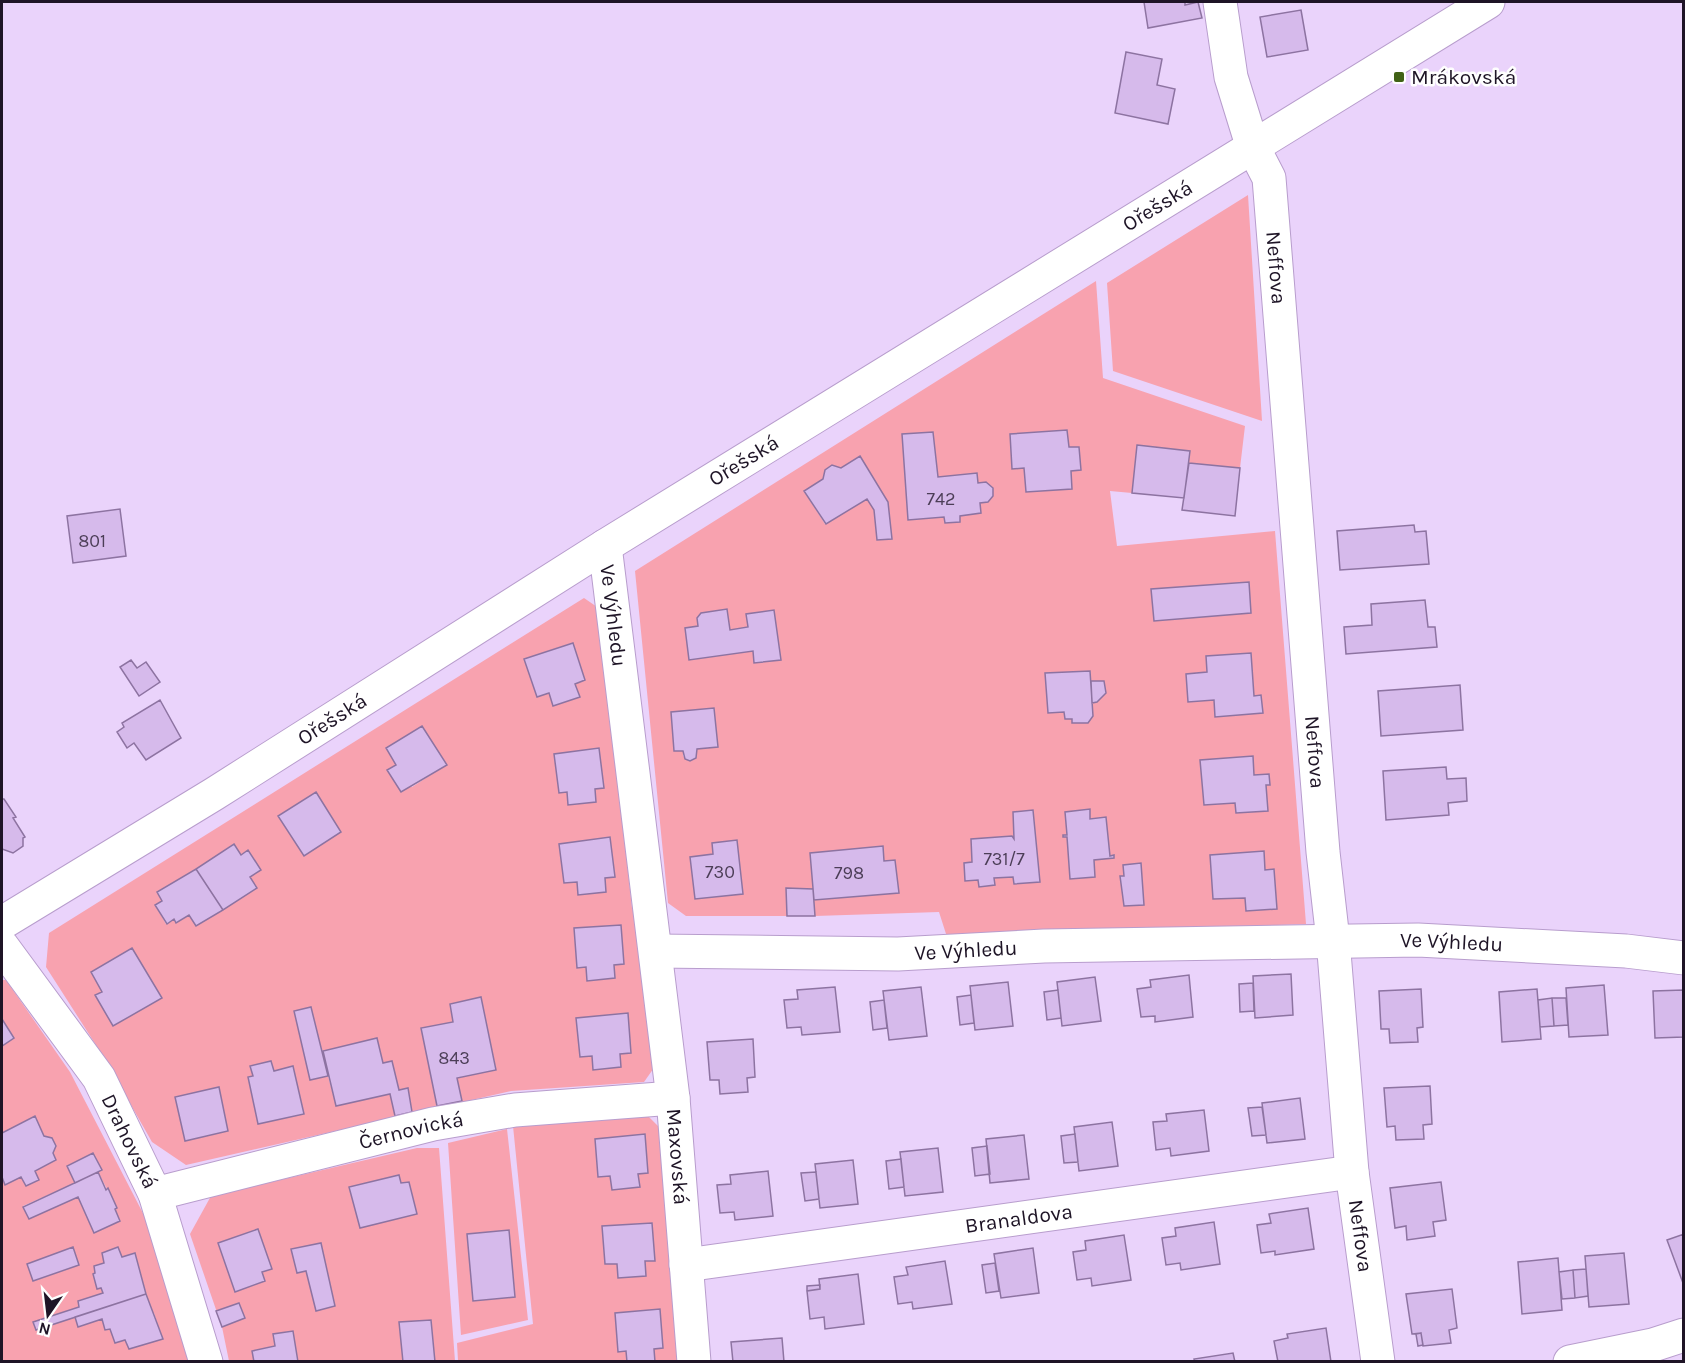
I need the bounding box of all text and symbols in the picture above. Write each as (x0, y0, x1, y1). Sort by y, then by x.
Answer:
place label: Mrákovská (1411, 65, 1516, 89)
marker: Mrákovská (1392, 70, 1406, 84)
street label: Ořešská (1118, 175, 1197, 236)
street label: Neffova (1261, 230, 1291, 305)
street label: Ořešská (704, 430, 783, 491)
house number: 742 (927, 488, 955, 510)
house number: 801 (78, 530, 106, 552)
street label: Ve Výhledu (595, 563, 632, 668)
street label: Ořešská (293, 688, 371, 750)
street label: Neffova (1300, 715, 1330, 790)
house number: 731/7 (983, 848, 1025, 870)
house number: 730 (705, 861, 735, 883)
house number: 798 (834, 862, 864, 884)
street label: Ve Výhledu (1400, 928, 1504, 956)
street label: Ve Výhledu (914, 935, 1018, 965)
house number: 843 (438, 1047, 470, 1069)
street label: Drahovská (96, 1090, 163, 1192)
street label: Černovická (356, 1107, 465, 1154)
street label: Maxovská (662, 1108, 693, 1206)
street label: Neffova (1344, 1198, 1378, 1274)
street label: Branaldova (963, 1199, 1074, 1238)
north arrow (18, 1285, 78, 1345)
text: N (37, 1318, 52, 1340)

